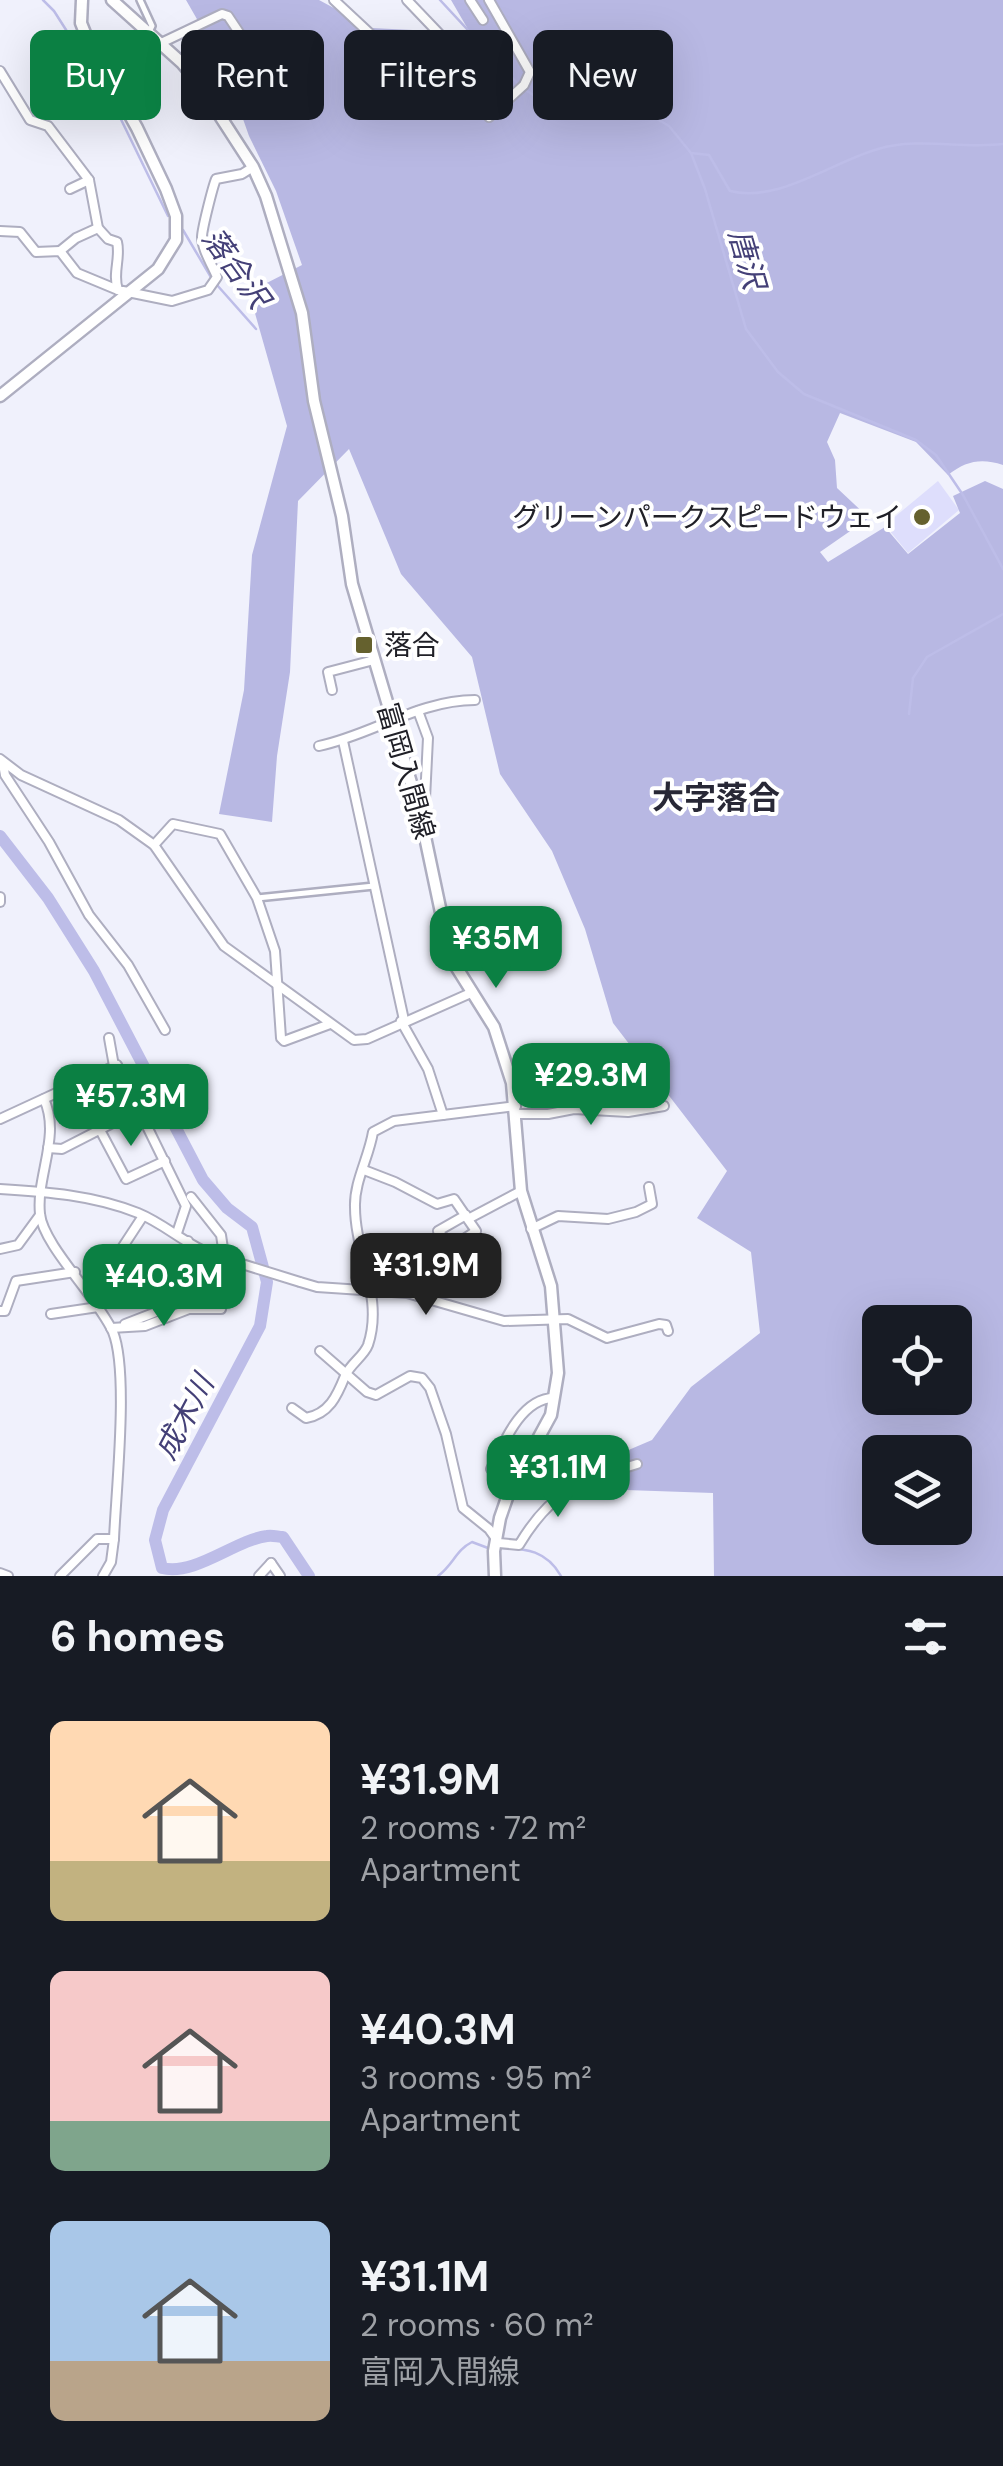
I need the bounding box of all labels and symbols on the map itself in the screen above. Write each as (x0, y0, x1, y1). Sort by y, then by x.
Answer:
water label: 落合沢 (194, 220, 281, 319)
water label: 唐沢 (720, 225, 775, 297)
place label: グリーンパークスピードウェイ (512, 499, 902, 536)
marker: グリーンパークスピードウェイ (911, 506, 933, 528)
place label: 落合 (384, 627, 440, 664)
marker: 落合 (353, 634, 375, 656)
street label: 富岡入間線 (369, 699, 443, 843)
district label: 大字落合 (652, 777, 780, 819)
pin: ¥35M (437, 906, 555, 991)
pin: ¥29.3M (510, 1043, 672, 1128)
pin: ¥57.3M (50, 1064, 212, 1149)
pin: ¥31.9M (345, 1233, 507, 1318)
pin: ¥40.3M (83, 1244, 245, 1329)
water label: 成木川 (146, 1365, 224, 1466)
pin: ¥31.1M (477, 1435, 639, 1520)

